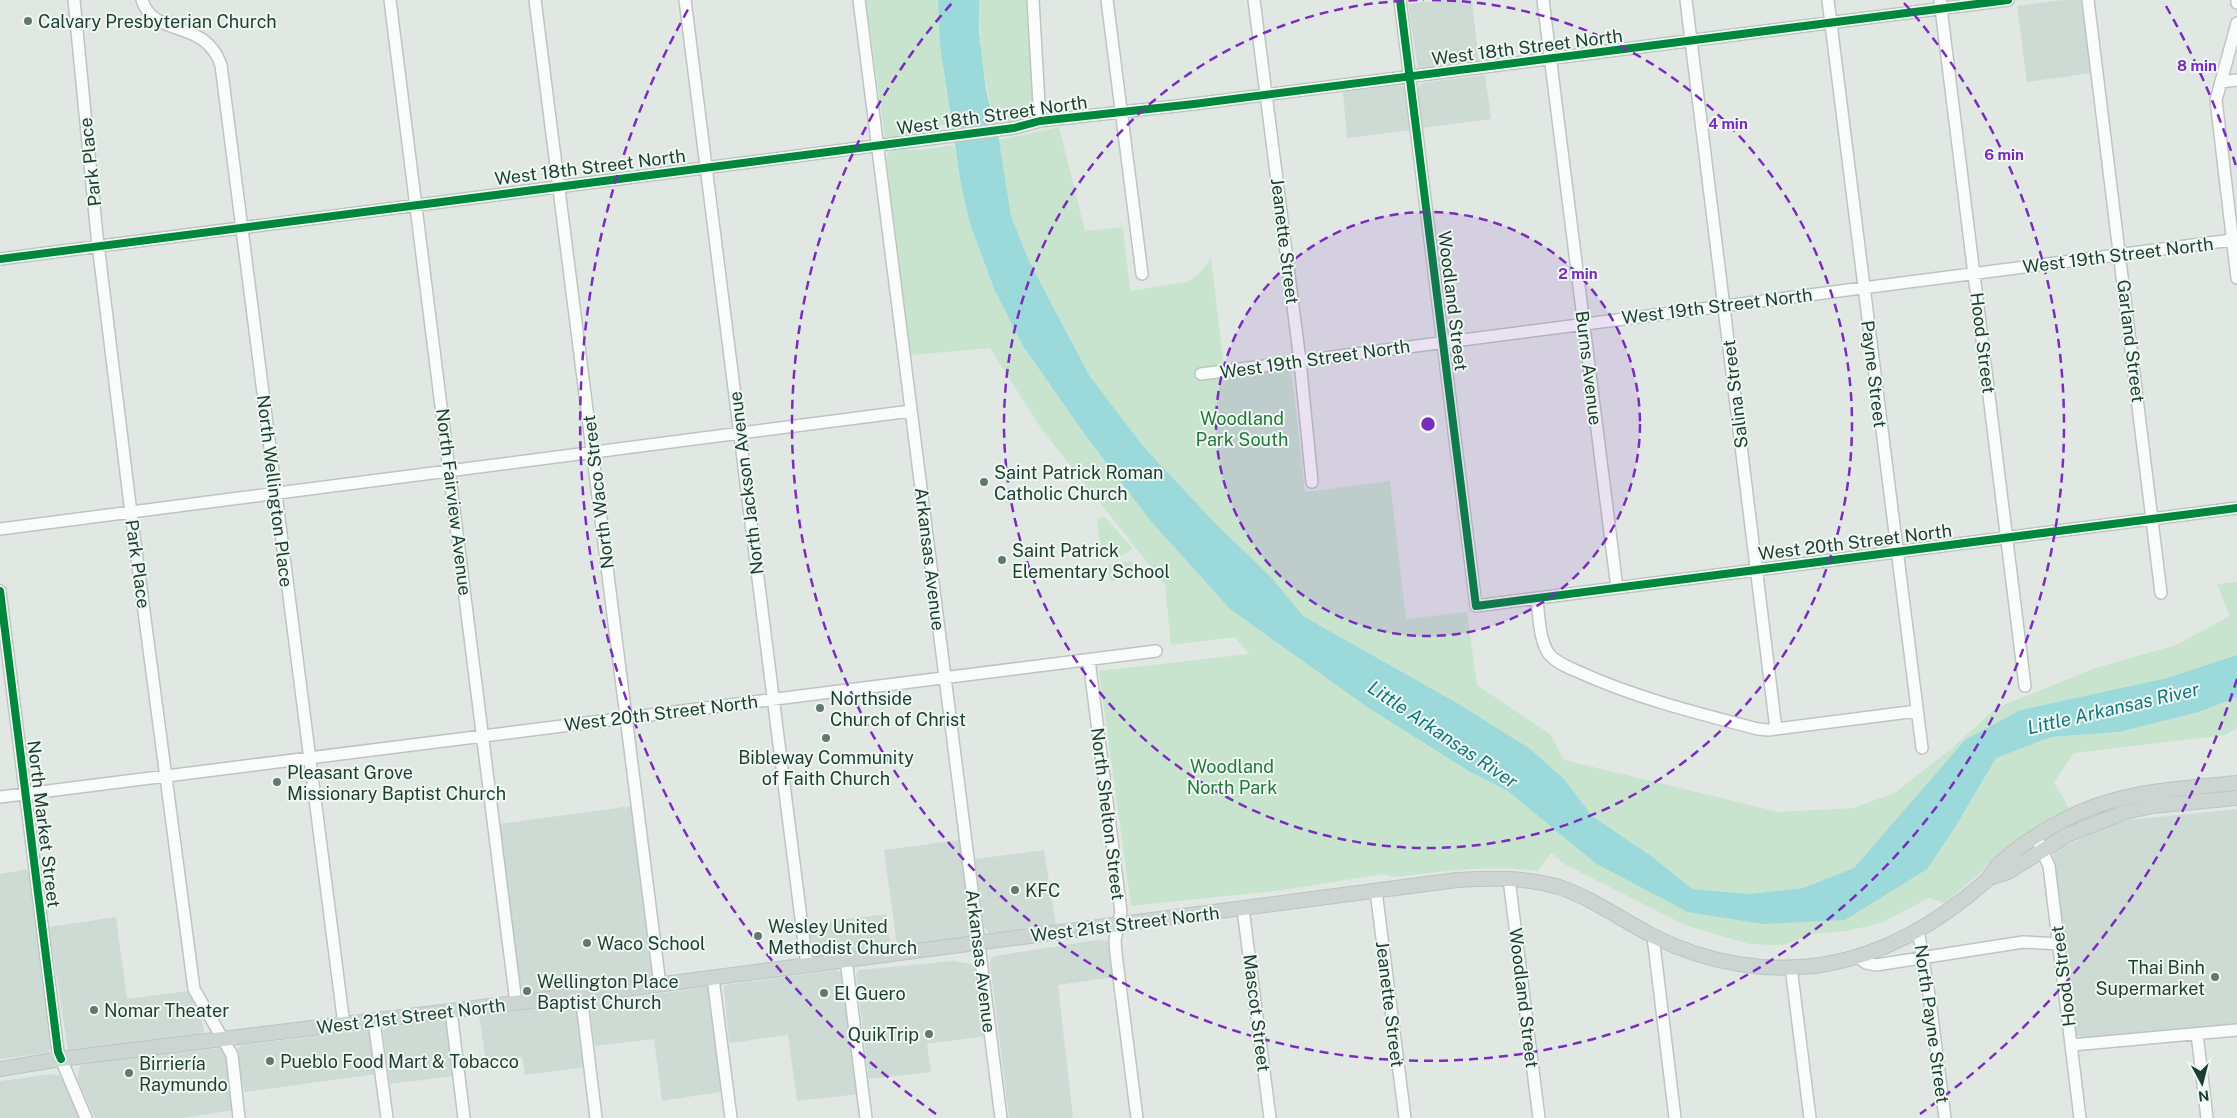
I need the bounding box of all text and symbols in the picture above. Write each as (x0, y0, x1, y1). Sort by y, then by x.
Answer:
place label: Calvary Presbyterian Church (38, 11, 277, 32)
marker: Calvary Presbyterian Church (22, 15, 34, 27)
street label: West 18th Street North (1430, 25, 1624, 69)
text: 8 min (2177, 57, 2217, 74)
street label: West 18th Street North (895, 91, 1089, 139)
text: 4 min (1708, 115, 1748, 132)
street label: Park Place (75, 116, 105, 208)
street label: West 18th Street North (493, 145, 687, 189)
text: 6 min (1984, 146, 2024, 163)
street label: Jeanette Street (1267, 177, 1303, 305)
street label: Woodland Street (1434, 230, 1472, 372)
street label: West 19th Street North (2022, 233, 2214, 277)
text: 2 min (1558, 265, 1598, 282)
street label: Garland Street (2113, 278, 2149, 404)
street label: West 19th Street North (1621, 284, 1813, 328)
street label: Hood Street (1966, 291, 2000, 395)
street label: Burns Avenue (1572, 310, 1606, 426)
street label: Payne Street (1857, 319, 1891, 429)
street label: West 19th Street North (1219, 335, 1411, 383)
street label: Salina Street (1718, 339, 1752, 449)
street label: North Jackson Avenue (724, 390, 768, 576)
street label: North Wellington Place (253, 394, 297, 588)
street label: North Fairview Avenue (432, 407, 476, 597)
park label: Woodland Park South (1196, 408, 1288, 450)
street label: North Waco Street (578, 414, 618, 570)
centre of rings (1419, 415, 1437, 433)
place label: Saint Patrick Roman Catholic Church (994, 462, 1163, 504)
marker: Saint Patrick Roman Catholic Church (978, 476, 990, 488)
street label: Arkansas Avenue (911, 486, 949, 632)
street label: Park Place (121, 518, 155, 610)
street label: West 20th Street North (1757, 520, 1953, 564)
place label: Saint Patrick Elementary School (1012, 540, 1170, 582)
marker: Saint Patrick Elementary School (996, 554, 1008, 566)
water label: Little Arkansas River (1364, 676, 1523, 793)
water label: Little Arkansas River (2025, 677, 2202, 739)
place label: Northside Church of Christ (830, 688, 966, 730)
street label: West 20th Street North (563, 691, 759, 735)
marker: Northside Church of Christ (814, 702, 826, 714)
street label: North Shelton Street (1087, 726, 1129, 902)
marker: Bibleway Community of Faith Church (820, 732, 832, 744)
street label: North Market Street (23, 739, 65, 909)
place label: Bibleway Community of Faith Church (738, 747, 914, 789)
park label: Woodland North Park (1187, 756, 1277, 798)
place label: Pleasant Grove Missionary Baptist Church (287, 762, 506, 804)
marker: Pleasant Grove Missionary Baptist Church (271, 776, 283, 788)
place label: KFC (1025, 880, 1060, 901)
marker: KFC (1009, 884, 1021, 896)
street label: Arkansas Avenue (962, 888, 1000, 1034)
street label: West 21st Street North (1030, 902, 1220, 946)
place label: Wesley United Methodist Church (768, 916, 917, 958)
street label: Hood Street (2046, 924, 2080, 1028)
street label: Woodland Street (1505, 927, 1543, 1069)
marker: Wesley United Methodist Church (752, 930, 764, 942)
place label: Waco School (597, 933, 705, 954)
marker: Waco School (581, 937, 593, 949)
street label: Jeanette Street (1372, 940, 1408, 1068)
street label: North Payne Street (1910, 943, 1954, 1105)
street label: Mascot Street (1239, 953, 1275, 1073)
place label: Thai Binh Supermarket (2095, 957, 2205, 999)
place label: Wellington Place Baptist Church (537, 971, 679, 1013)
marker: Thai Binh Supermarket (2209, 971, 2221, 983)
place label: El Guero (834, 983, 906, 1004)
marker: Wellington Place Baptist Church (521, 985, 533, 997)
marker: El Guero (818, 987, 830, 999)
street label: West 21st Street North (316, 994, 506, 1038)
place label: Nomar Theater (104, 1000, 229, 1021)
marker: Nomar Theater (88, 1004, 100, 1016)
place label: QuikTrip (848, 1024, 919, 1045)
marker: QuikTrip (923, 1028, 935, 1040)
place label: Pueblo Food Mart & Tobacco (280, 1051, 519, 1072)
place label: Birriería Raymundo (139, 1053, 228, 1095)
marker: Pueblo Food Mart & Tobacco (264, 1055, 276, 1067)
north arrow (2177, 1058, 2227, 1108)
marker: Birriería Raymundo (123, 1067, 135, 1079)
text: N (2197, 1087, 2210, 1105)

